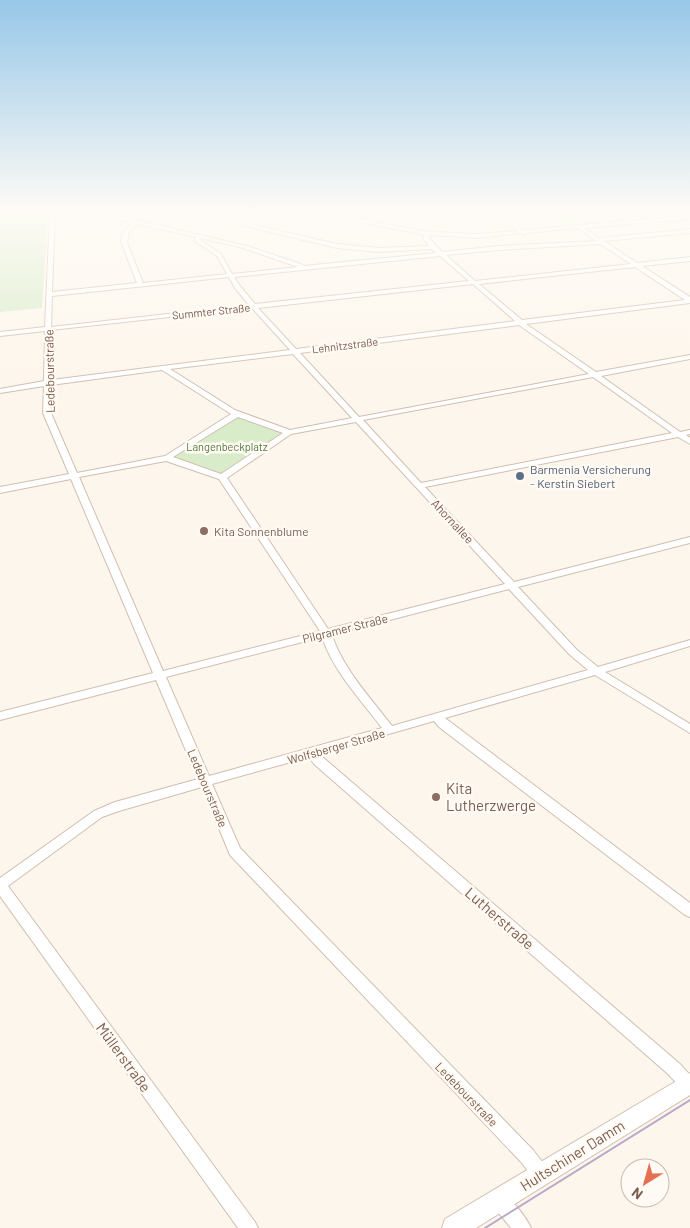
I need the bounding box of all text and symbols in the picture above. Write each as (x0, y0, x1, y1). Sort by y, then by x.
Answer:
street label: Summter Straße (171, 300, 251, 322)
street label: Ledebourstraße (41, 329, 57, 413)
street label: Lehnitzstraße (311, 334, 379, 356)
park label: Langenbeckplatz (186, 440, 268, 453)
place label: Barmenia Versicherung - Kerstin Siebert (530, 462, 651, 490)
marker: Barmenia Versicherung - Kerstin Siebert (514, 470, 526, 482)
street label: Ahornallee (429, 496, 477, 546)
place label: Kita Sonnenblume (214, 524, 309, 538)
marker: Kita Sonnenblume (198, 525, 210, 537)
street label: Pilgramer Straße (301, 611, 389, 645)
street label: Wolfsberger Straße (286, 725, 386, 767)
street label: Ledebourstraße (185, 747, 231, 829)
place label: Kita Lutherzwerge (446, 779, 536, 814)
marker: Kita Lutherzwerge (430, 791, 442, 803)
street label: Lutherstraße (462, 883, 538, 953)
street label: Müllerstraße (93, 1019, 155, 1095)
street label: Ledebourstraße (433, 1059, 501, 1129)
street label: Hultschiner Damm (516, 1116, 628, 1194)
north arrow (620, 1158, 670, 1208)
text: N (628, 1184, 646, 1203)

